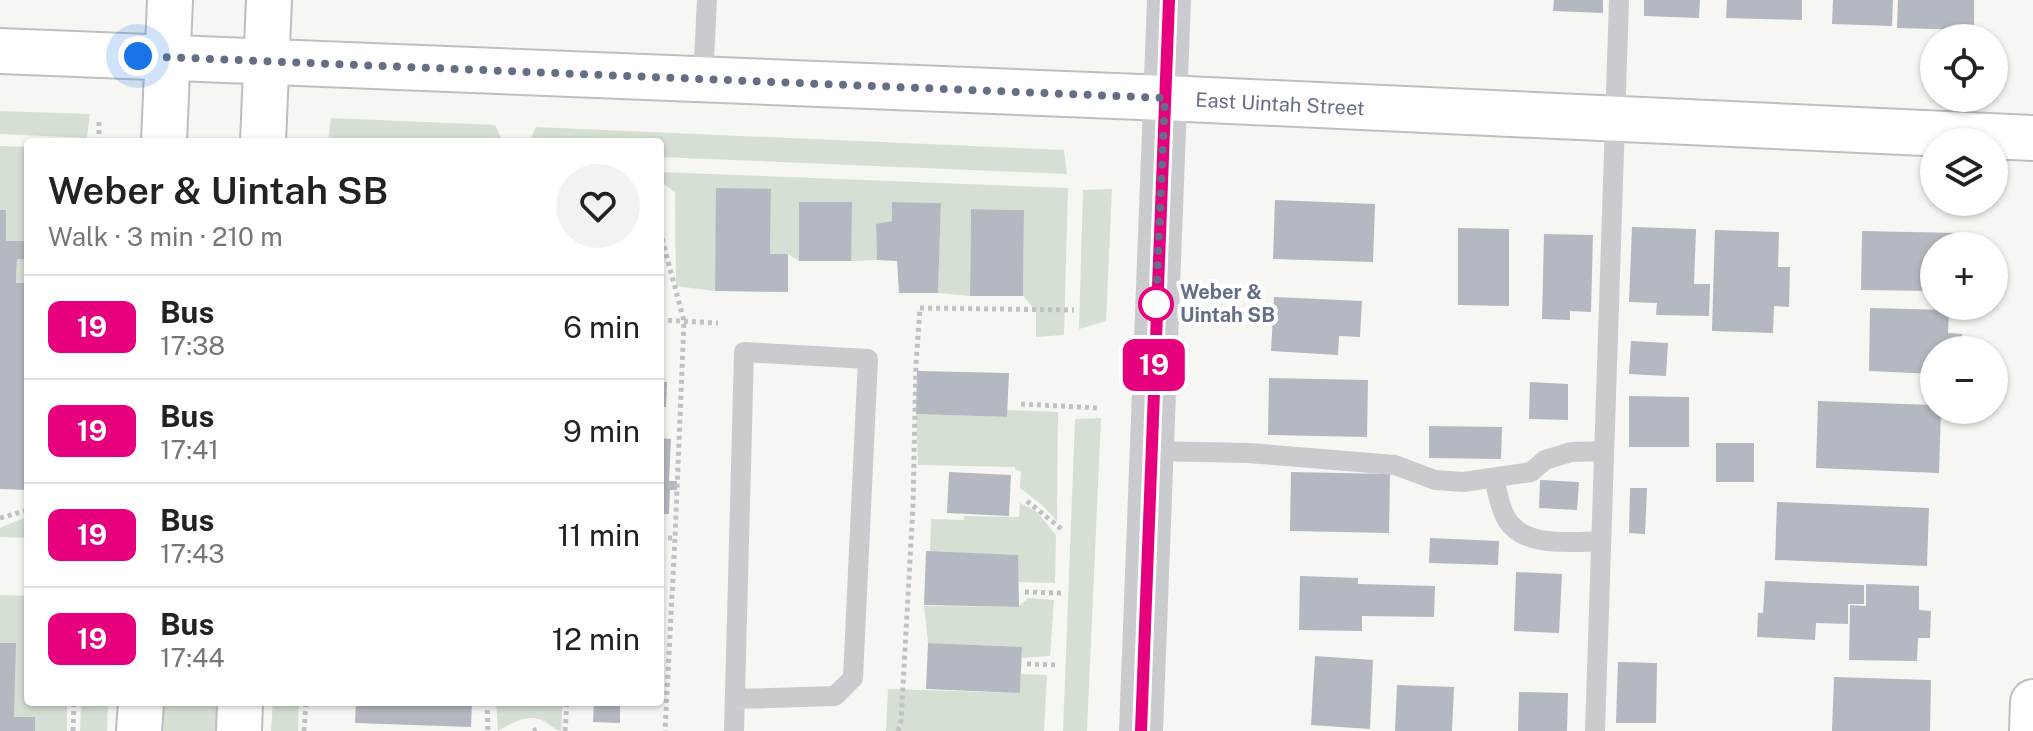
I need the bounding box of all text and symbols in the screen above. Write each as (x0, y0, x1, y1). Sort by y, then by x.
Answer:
map controls (1920, 24, 2008, 424)
button: locate (1920, 24, 2008, 112)
your location (118, 36, 158, 76)
street label: East Uintah Street (1195, 88, 1365, 120)
button: layers (1920, 128, 2008, 216)
button: heart (556, 164, 640, 248)
text: Weber & Uintah SB (48, 168, 388, 213)
text: Walk · 3 min · 210 m (48, 221, 283, 252)
button: + (1920, 232, 2008, 320)
place label: Weber & Uintah SB (1180, 280, 1275, 327)
marker: Weber & Uintah SB (1139, 287, 1173, 321)
text: Bus (160, 294, 214, 330)
text: 6 min (563, 309, 640, 345)
text: 19 (77, 310, 107, 343)
text: 17:38 (160, 330, 225, 361)
button: − (1920, 336, 2008, 424)
line badge: 19 (1118, 339, 1190, 391)
text: 19 (1139, 348, 1169, 381)
text: Bus (160, 398, 214, 434)
text: 9 min (563, 413, 640, 449)
text: 19 (77, 414, 107, 447)
text: 17:41 (160, 434, 219, 465)
text: Bus (160, 502, 214, 538)
text: 11 min (557, 517, 640, 553)
text: 19 (77, 518, 107, 551)
text: 17:43 (160, 538, 225, 569)
text: Bus (160, 606, 214, 642)
text: 12 min (552, 621, 640, 657)
text: 19 (77, 622, 107, 655)
text: 17:44 (160, 642, 225, 673)

